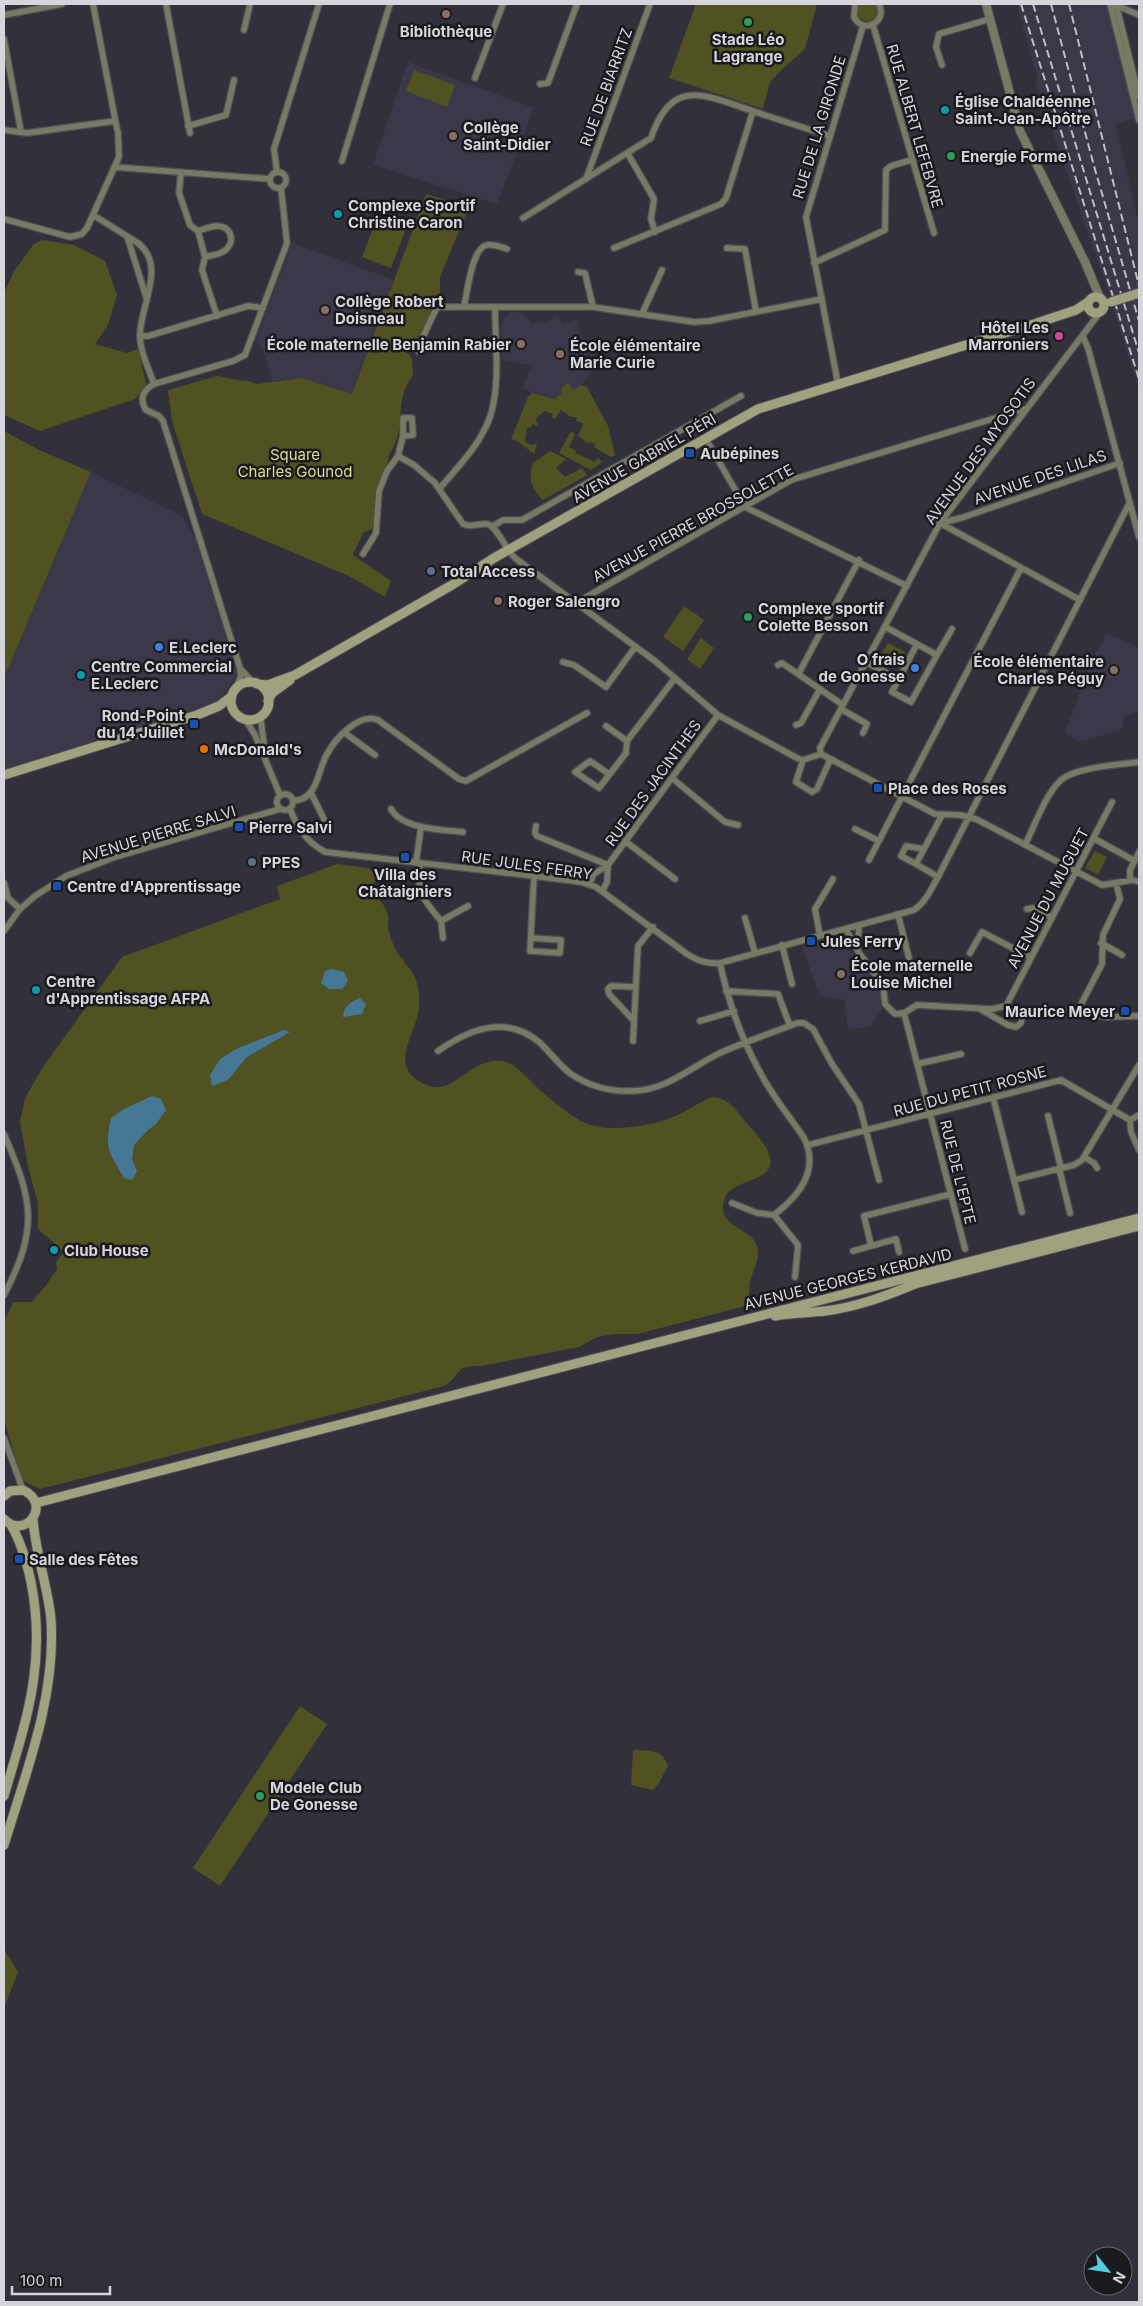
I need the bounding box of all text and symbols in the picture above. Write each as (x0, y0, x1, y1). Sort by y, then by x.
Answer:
marker: Bibliothèque (440, 8, 452, 20)
marker: Stade Léo Lagrange (742, 16, 754, 28)
place label: Bibliothèque (400, 22, 492, 41)
street label: RUE DE BIARRITZ (576, 25, 636, 149)
place label: Stade Léo Lagrange (712, 30, 784, 66)
street label: RUE ALBERT LEFEBVRE (883, 42, 947, 210)
street label: RUE DE LA GIRONDE (788, 53, 850, 201)
place label: Église Chaldéenne Saint-Jean-Apôtre (955, 92, 1091, 128)
marker: Église Chaldéenne Saint-Jean-Apôtre (939, 104, 951, 116)
place label: Collège Saint-Didier (463, 118, 551, 154)
marker: Collège Saint-Didier (447, 130, 459, 142)
place label: Energie Forme (961, 147, 1067, 166)
marker: Energie Forme (945, 150, 957, 162)
place label: Complexe Sportif Christine Caron (348, 196, 475, 232)
marker: Complexe Sportif Christine Caron (332, 208, 344, 220)
place label: Collège Robert Doisneau (335, 292, 444, 328)
marker: Collège Robert Doisneau (319, 304, 331, 316)
place label: Hôtel Les Marroniers (968, 318, 1049, 354)
marker: Hôtel Les Marroniers (1053, 330, 1065, 342)
place label: École maternelle Benjamin Rabier (267, 335, 511, 354)
place label: École élémentaire Marie Curie (570, 336, 701, 372)
marker: École maternelle Benjamin Rabier (515, 338, 527, 350)
marker: École élémentaire Marie Curie (554, 348, 566, 360)
street label: AVENUE DES MYOSOTIS (920, 374, 1040, 528)
street label: AVENUE GABRIEL PÉRI (569, 409, 719, 507)
place label: Aubépines (700, 444, 779, 463)
park label: Square Charles Gounod (238, 445, 352, 481)
street label: AVENUE DES LILAS (971, 445, 1109, 509)
marker: Aubépines (684, 447, 696, 459)
street label: AVENUE PIERRE BROSSOLETTE (589, 460, 797, 586)
place label: Total Access (441, 562, 535, 581)
marker: Total Access (425, 565, 437, 577)
place label: Roger Salengro (508, 592, 620, 611)
marker: Roger Salengro (492, 595, 504, 607)
place label: Complexe sportif Colette Besson (758, 599, 884, 635)
marker: Complexe sportif Colette Besson (742, 611, 754, 623)
place label: E.Leclerc (169, 638, 237, 657)
marker: E.Leclerc (153, 641, 165, 653)
place label: O frais de Gonesse (819, 650, 905, 686)
place label: École élémentaire Charles Péguy (973, 652, 1104, 688)
place label: Centre Commercial E.Leclerc (91, 657, 232, 693)
marker: O frais de Gonesse (909, 662, 921, 674)
marker: École élémentaire Charles Péguy (1108, 664, 1120, 676)
marker: Centre Commercial E.Leclerc (75, 669, 87, 681)
place label: Rond-Point du 14 Juillet (97, 706, 185, 742)
street label: RUE DES JACINTHES (601, 716, 705, 850)
marker: Rond-Point du 14 Juillet (188, 718, 200, 730)
place label: McDonald's (214, 740, 302, 759)
marker: McDonald's (198, 743, 210, 755)
place label: Place des Roses (888, 779, 1007, 798)
marker: Place des Roses (872, 782, 884, 794)
street label: AVENUE PIERRE SALVI (78, 801, 238, 867)
place label: Pierre Salvi (249, 818, 332, 837)
marker: Pierre Salvi (233, 821, 245, 833)
street label: AVENUE DU MUGUET (1003, 825, 1093, 971)
street label: RUE JULES FERRY (460, 846, 594, 884)
marker: Villa des Châtaigniers (399, 851, 411, 863)
place label: PPES (262, 853, 301, 872)
marker: PPES (246, 856, 258, 868)
place label: Villa des Châtaigniers (358, 865, 452, 901)
place label: Centre d'Apprentissage (67, 877, 241, 896)
marker: Centre d'Apprentissage (51, 880, 63, 892)
place label: Jules Ferry (821, 932, 903, 951)
marker: Jules Ferry (805, 935, 817, 947)
place label: École maternelle Louise Michel (851, 956, 973, 992)
marker: École maternelle Louise Michel (835, 968, 847, 980)
place label: Centre d'Apprentissage AFPA (46, 972, 210, 1008)
marker: Centre d'Apprentissage AFPA (30, 984, 42, 996)
place label: Maurice Meyer (1005, 1002, 1115, 1021)
marker: Maurice Meyer (1119, 1005, 1131, 1017)
street label: RUE DU PETIT ROSNE (891, 1061, 1049, 1121)
street label: RUE DE L'EPTE (936, 1118, 980, 1226)
place label: Club House (64, 1241, 149, 1260)
marker: Club House (48, 1244, 60, 1256)
street label: AVENUE GEORGES KERDAVID (742, 1244, 954, 1314)
place label: Salle des Fêtes (29, 1550, 138, 1569)
marker: Salle des Fêtes (13, 1553, 25, 1565)
place label: Modele Club De Gonesse (270, 1778, 362, 1814)
marker: Modele Club De Gonesse (254, 1790, 266, 1802)
north arrow (1083, 2246, 1133, 2296)
scale bar (12, 2264, 110, 2296)
text: N (1110, 2269, 1130, 2287)
text: 100 m (20, 2271, 62, 2290)

